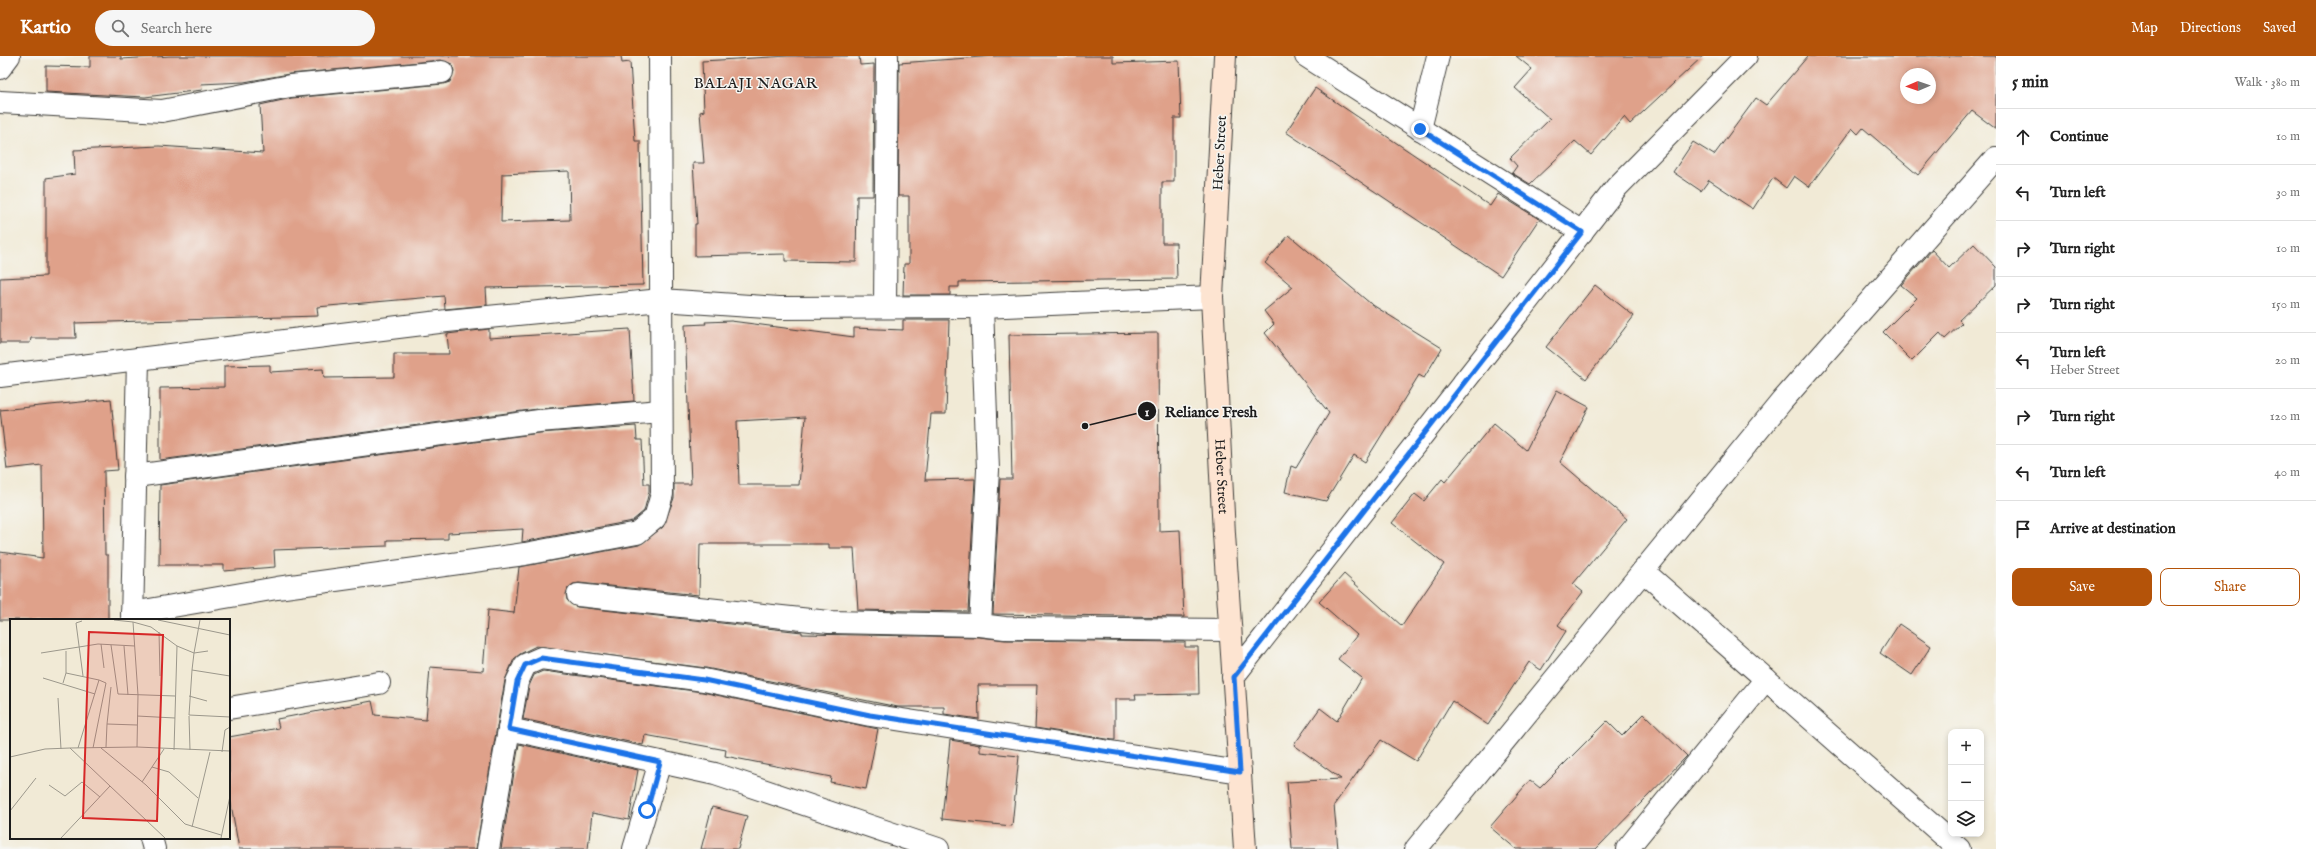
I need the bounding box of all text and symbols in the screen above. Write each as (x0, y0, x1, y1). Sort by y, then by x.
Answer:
search box (95, 10, 375, 46)
text: Kartio (20, 16, 71, 40)
icon: search (109, 17, 131, 39)
text: Search here (141, 19, 212, 38)
text: Map (2131, 19, 2158, 37)
text: Directions (2180, 19, 2241, 37)
text: Saved (2263, 19, 2296, 37)
north arrow (1900, 68, 1936, 104)
text: 5 min (2012, 72, 2049, 93)
district label: BALAJI NAGAR (694, 74, 818, 93)
text: Walk · 380 m (2235, 74, 2300, 91)
street label: Heber Street (1209, 115, 1231, 191)
route end (1411, 120, 1429, 138)
icon: ahead (2012, 126, 2034, 148)
text: Continue (2050, 127, 2108, 146)
text: 10 m (2276, 128, 2300, 145)
icon: left (2012, 182, 2034, 204)
text: Turn left (2050, 183, 2106, 202)
text: 30 m (2276, 184, 2300, 201)
icon: right (2012, 238, 2034, 260)
text: Turn right (2050, 239, 2115, 258)
text: 10 m (2276, 240, 2300, 257)
icon: right (2012, 294, 2034, 316)
text: Turn right (2050, 295, 2115, 314)
text: 150 m (2271, 296, 2300, 313)
text: Turn left (2050, 343, 2106, 362)
icon: left (2012, 350, 2034, 372)
text: 20 m (2275, 352, 2300, 369)
text: Heber Street (2050, 362, 2120, 379)
callout: Reliance Fresh (1137, 398, 1265, 425)
text: Reliance Fresh (1165, 403, 1258, 422)
text: 1 (1145, 405, 1150, 420)
icon: right (2012, 406, 2034, 428)
text: Turn right (2050, 407, 2115, 426)
text: 120 m (2270, 408, 2300, 425)
street label: Heber Street (1210, 438, 1232, 515)
icon: left (2012, 462, 2034, 484)
text: Turn left (2050, 463, 2106, 482)
text: 40 m (2274, 464, 2300, 481)
icon: arrive (2012, 518, 2034, 540)
text: Arrive at destination (2050, 519, 2176, 538)
button: Save (2012, 568, 2152, 606)
button: Share (2160, 568, 2300, 606)
inset map (10, 619, 230, 839)
map controls (1948, 729, 1984, 837)
button: + (1948, 729, 1984, 765)
button: − (1948, 765, 1984, 801)
route start (638, 801, 656, 819)
button: layers (1948, 801, 1984, 837)

